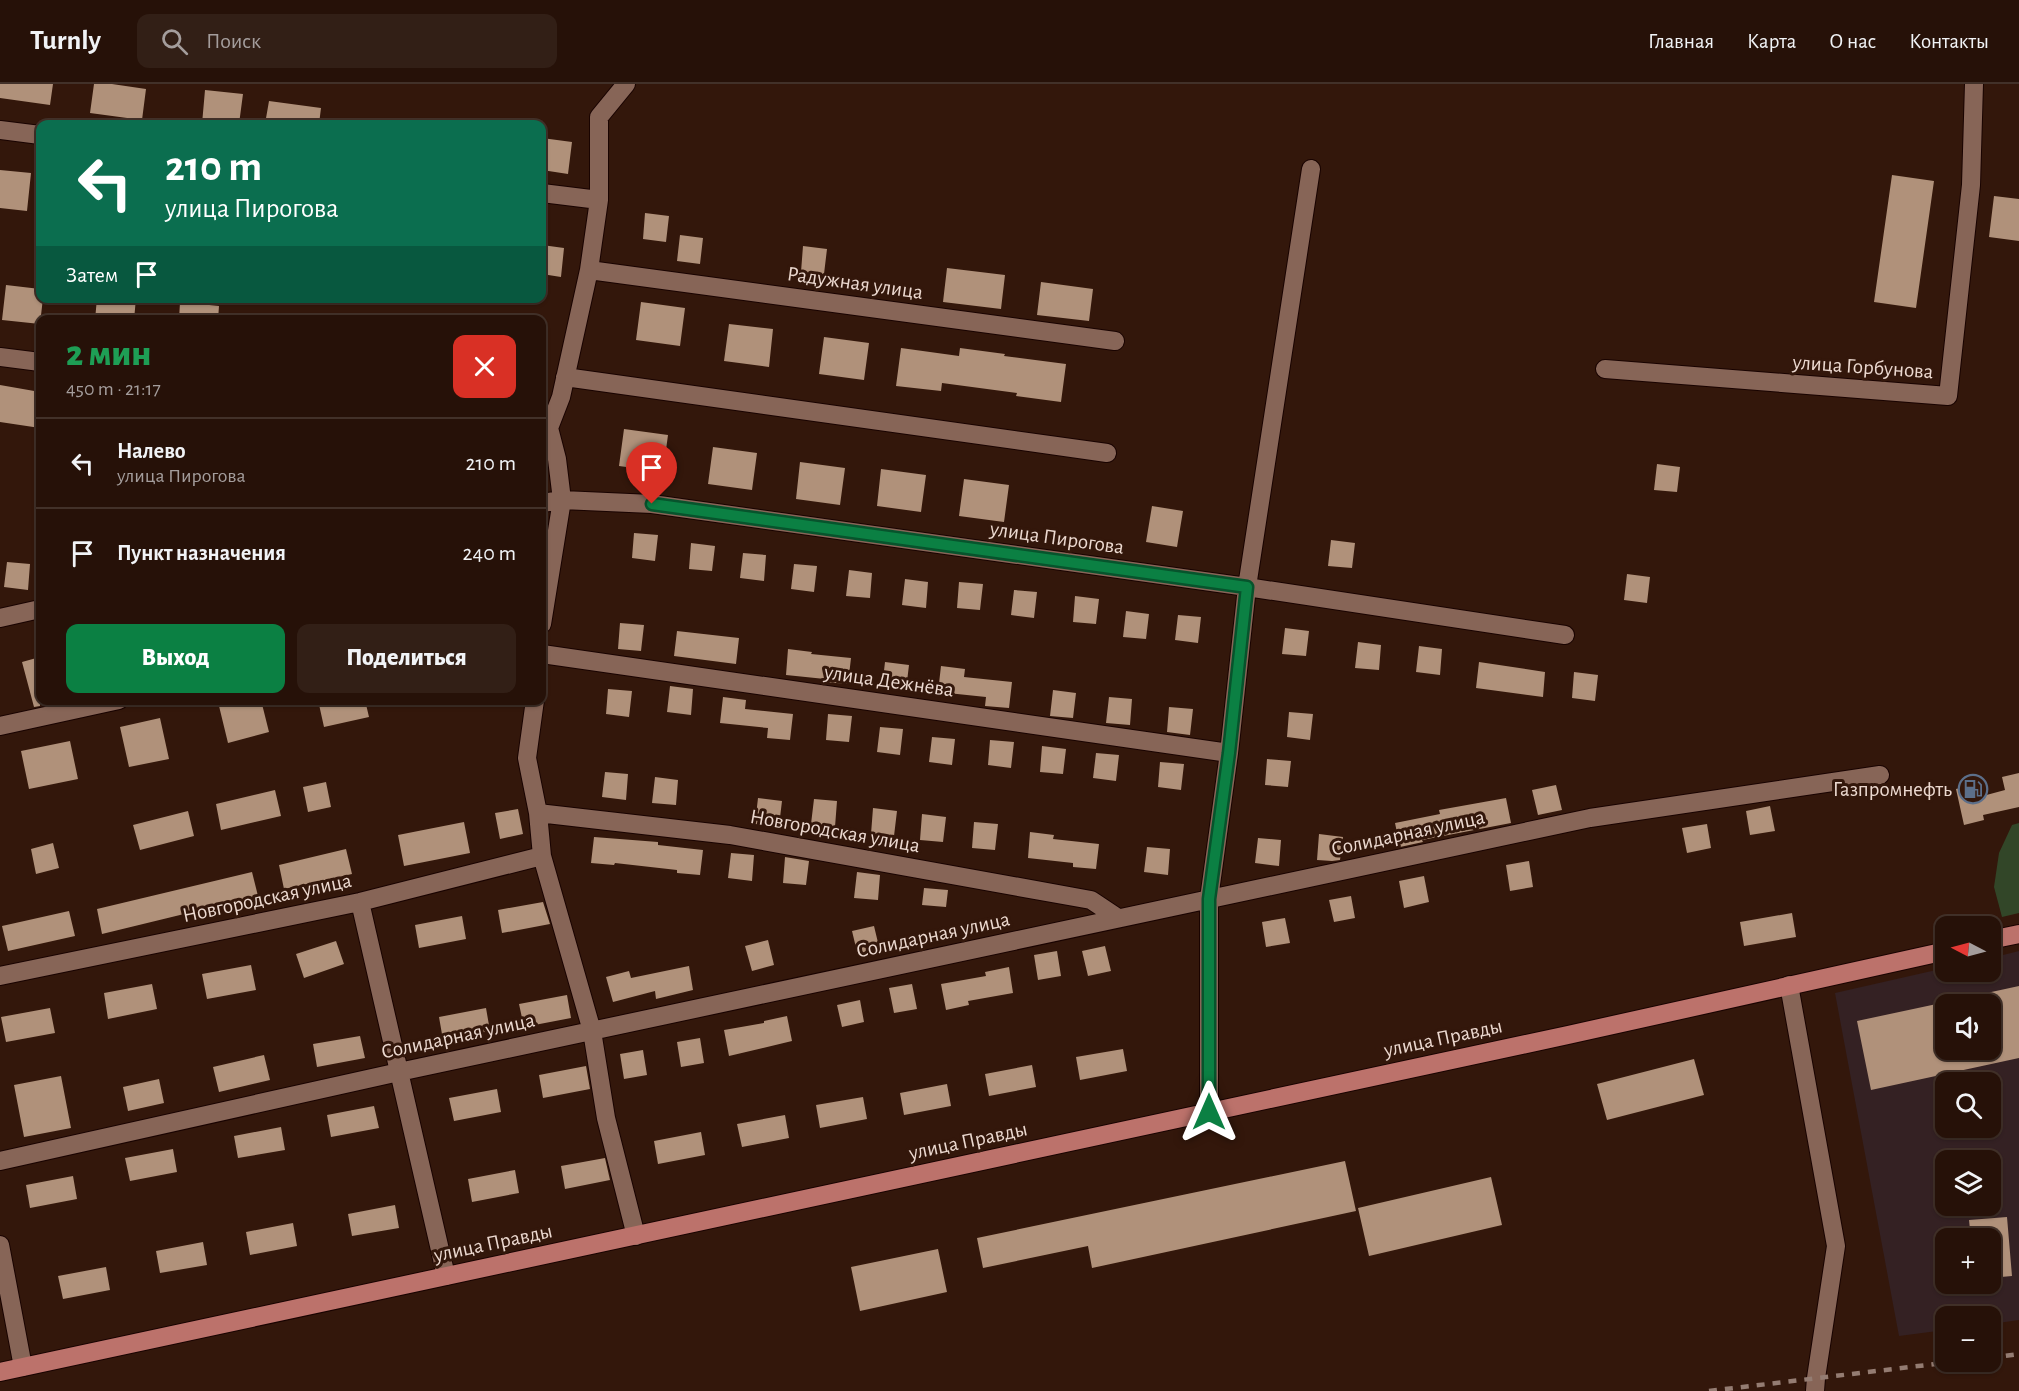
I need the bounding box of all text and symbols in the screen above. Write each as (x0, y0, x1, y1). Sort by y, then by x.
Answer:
search box (137, 14, 557, 68)
icon: search (158, 25, 191, 58)
text: Turnly (30, 27, 101, 55)
text: Поиск (206, 30, 261, 52)
text: Главная (1648, 31, 1714, 52)
text: Карта (1747, 31, 1796, 52)
text: О нас (1829, 31, 1876, 52)
text: Контакты (1909, 31, 1989, 52)
icon: left (66, 144, 144, 222)
text: 210 m (165, 146, 262, 188)
text: улица Пирогова (165, 195, 339, 222)
icon: arrive (130, 258, 163, 291)
street label: Радужная улица (786, 263, 925, 303)
text: Затем (66, 264, 118, 286)
button: close (453, 335, 516, 398)
text: 2 мин (66, 336, 152, 372)
street label: улица Горбунова (1791, 352, 1934, 382)
text: 450 m · 21:17 (66, 379, 161, 399)
text: Налево (117, 440, 186, 462)
pin (626, 442, 677, 504)
icon: left (66, 447, 99, 480)
icon: arrive (635, 451, 668, 484)
text: 210 m (466, 452, 516, 474)
text: улица Пирогова (117, 466, 246, 486)
street label: улица Пирогова (988, 518, 1126, 558)
icon: arrive (66, 537, 99, 570)
text: Пункт назначения (117, 542, 286, 564)
text: 240 m (463, 542, 516, 564)
button: Выход (66, 624, 285, 693)
button: Поделиться (297, 624, 516, 693)
street label: улица Дежнёва (822, 661, 955, 701)
fuel station icon: Газпромнефть (1957, 773, 1989, 805)
place label: Газпромнефть (1833, 779, 1952, 800)
street label: Новгородская улица (748, 806, 922, 856)
street label: Солидарная улица (1329, 806, 1487, 860)
street label: Новгородская улица (181, 870, 354, 926)
street label: Солидарная улица (854, 908, 1012, 962)
north arrow (1935, 916, 2001, 982)
map controls (1935, 916, 2001, 1372)
button: sound (1935, 994, 2001, 1060)
street label: Солидарная улица (379, 1009, 537, 1063)
street label: улица Правды (1381, 1015, 1504, 1061)
button: search (1935, 1072, 2001, 1138)
position arrow (1177, 1080, 1241, 1144)
street label: улица Правды (906, 1118, 1029, 1164)
button: layers (1935, 1150, 2001, 1216)
street label: улица Правды (431, 1220, 554, 1266)
button: + (1935, 1228, 2001, 1294)
button: − (1935, 1306, 2001, 1372)

